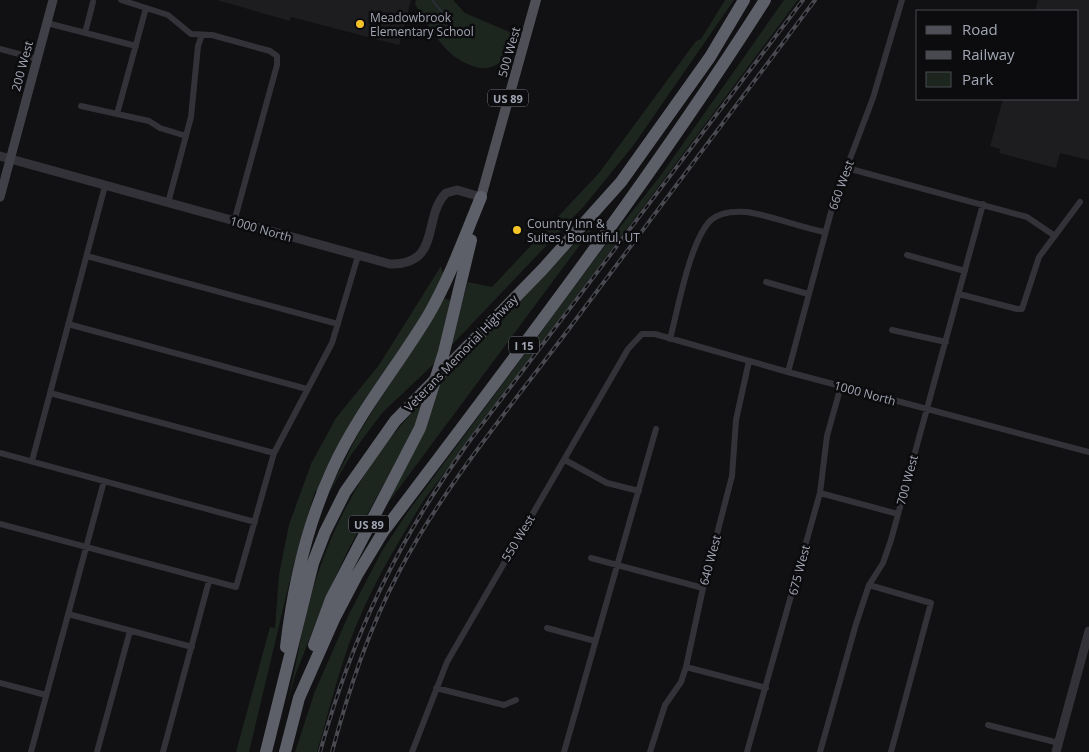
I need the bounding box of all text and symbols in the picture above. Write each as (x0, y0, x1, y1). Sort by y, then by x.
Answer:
place label: Meadowbrook Elementary School (370, 9, 474, 40)
legend (916, 10, 1079, 100)
marker: Meadowbrook Elementary School (354, 18, 366, 30)
text: Road (962, 19, 998, 39)
street label: 500 West (494, 25, 524, 79)
street label: 200 West (7, 39, 37, 93)
text: Railway (962, 44, 1015, 64)
text: Park (962, 69, 993, 89)
road number: US 89 (488, 90, 528, 106)
street label: 660 West (824, 158, 858, 212)
street label: 1000 North (228, 212, 294, 246)
place label: Country Inn & Suites, Bountiful, UT (527, 215, 640, 246)
marker: Country Inn & Suites, Bountiful, UT (511, 224, 523, 236)
street label: Veterans Memorial Highway (400, 290, 522, 415)
road number: I 15 (509, 336, 539, 354)
street label: 1000 North (832, 377, 898, 409)
street label: 700 West (892, 453, 922, 507)
street label: 550 West (497, 512, 539, 564)
road number: US 89 (349, 516, 389, 532)
street label: 640 West (695, 533, 725, 587)
street label: 675 West (784, 543, 814, 597)

